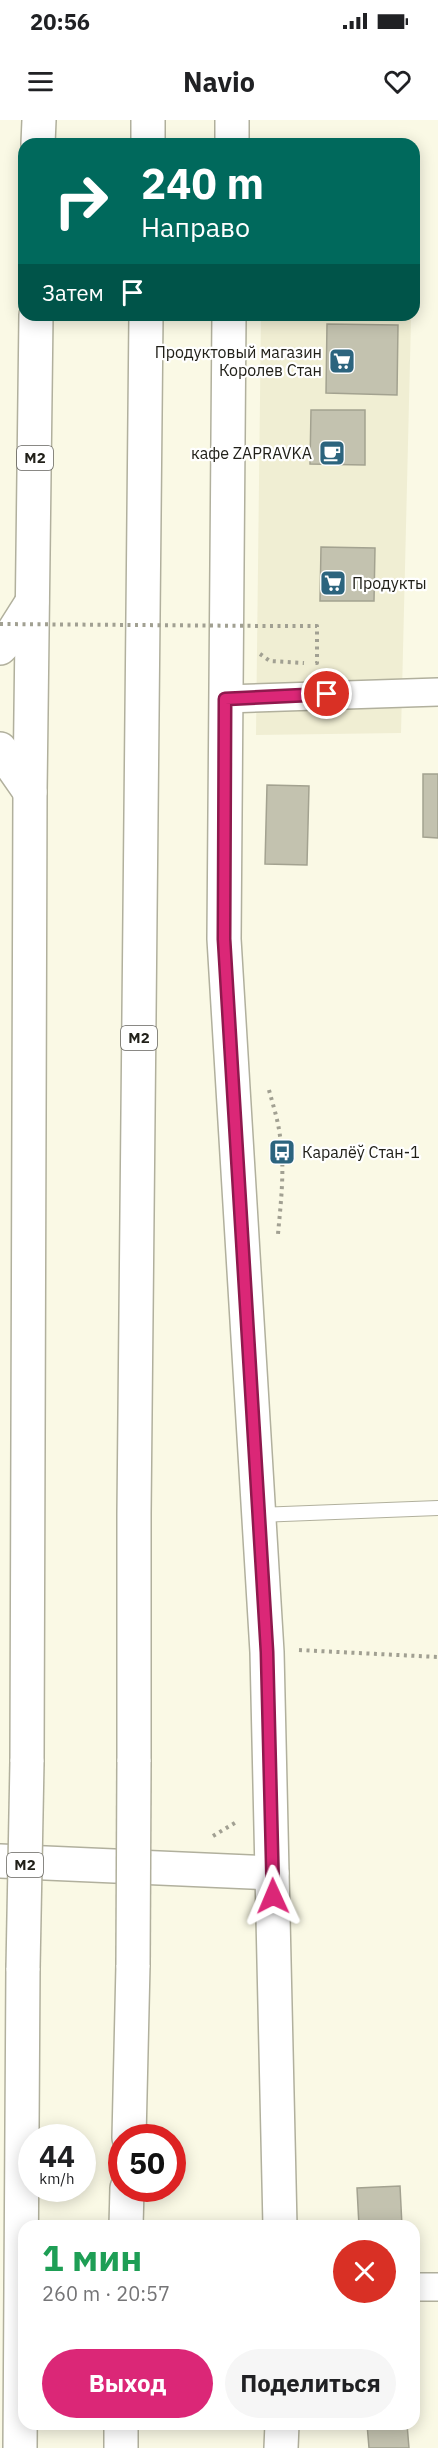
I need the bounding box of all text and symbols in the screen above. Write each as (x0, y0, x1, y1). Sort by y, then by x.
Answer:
text: 20:56 (30, 7, 90, 36)
text: Navio (183, 64, 255, 99)
icon: menu (24, 65, 57, 98)
icon: heart (381, 65, 414, 98)
text: 240 m (141, 156, 264, 211)
icon: right (42, 162, 120, 240)
text: Направо (141, 209, 250, 244)
icon: arrive (116, 276, 149, 309)
text: Затем (42, 278, 104, 307)
place label: Продуктовый магазин Королев Стан (155, 342, 322, 380)
supermarket icon: Продуктовый магазин Королев Стан (327, 346, 357, 376)
cafe icon: кафе ZAPRAVKA (317, 438, 347, 468)
place label: кафе ZAPRAVKA (191, 443, 312, 463)
road number: М2 (17, 446, 53, 470)
supermarket icon: Продукты (318, 568, 348, 598)
place label: Продукты (352, 573, 427, 593)
pin (301, 668, 352, 719)
icon: arrive (310, 677, 343, 710)
road number: М2 (121, 1026, 157, 1050)
bus stop icon: Каралёў Стан-1 (267, 1137, 297, 1167)
place label: Каралёў Стан-1 (302, 1142, 420, 1162)
road number: М2 (7, 1853, 43, 1877)
position arrow (241, 1864, 305, 1928)
speed limit sign: 50 (108, 2124, 186, 2202)
text: 44 (39, 2136, 75, 2175)
text: km/h (39, 2169, 75, 2188)
text: 1 мин (42, 2234, 142, 2281)
button: close (333, 2240, 396, 2303)
text: 260 m · 20:57 (42, 2280, 170, 2307)
button: Выход (42, 2349, 213, 2418)
button: Поделиться (225, 2349, 396, 2418)

